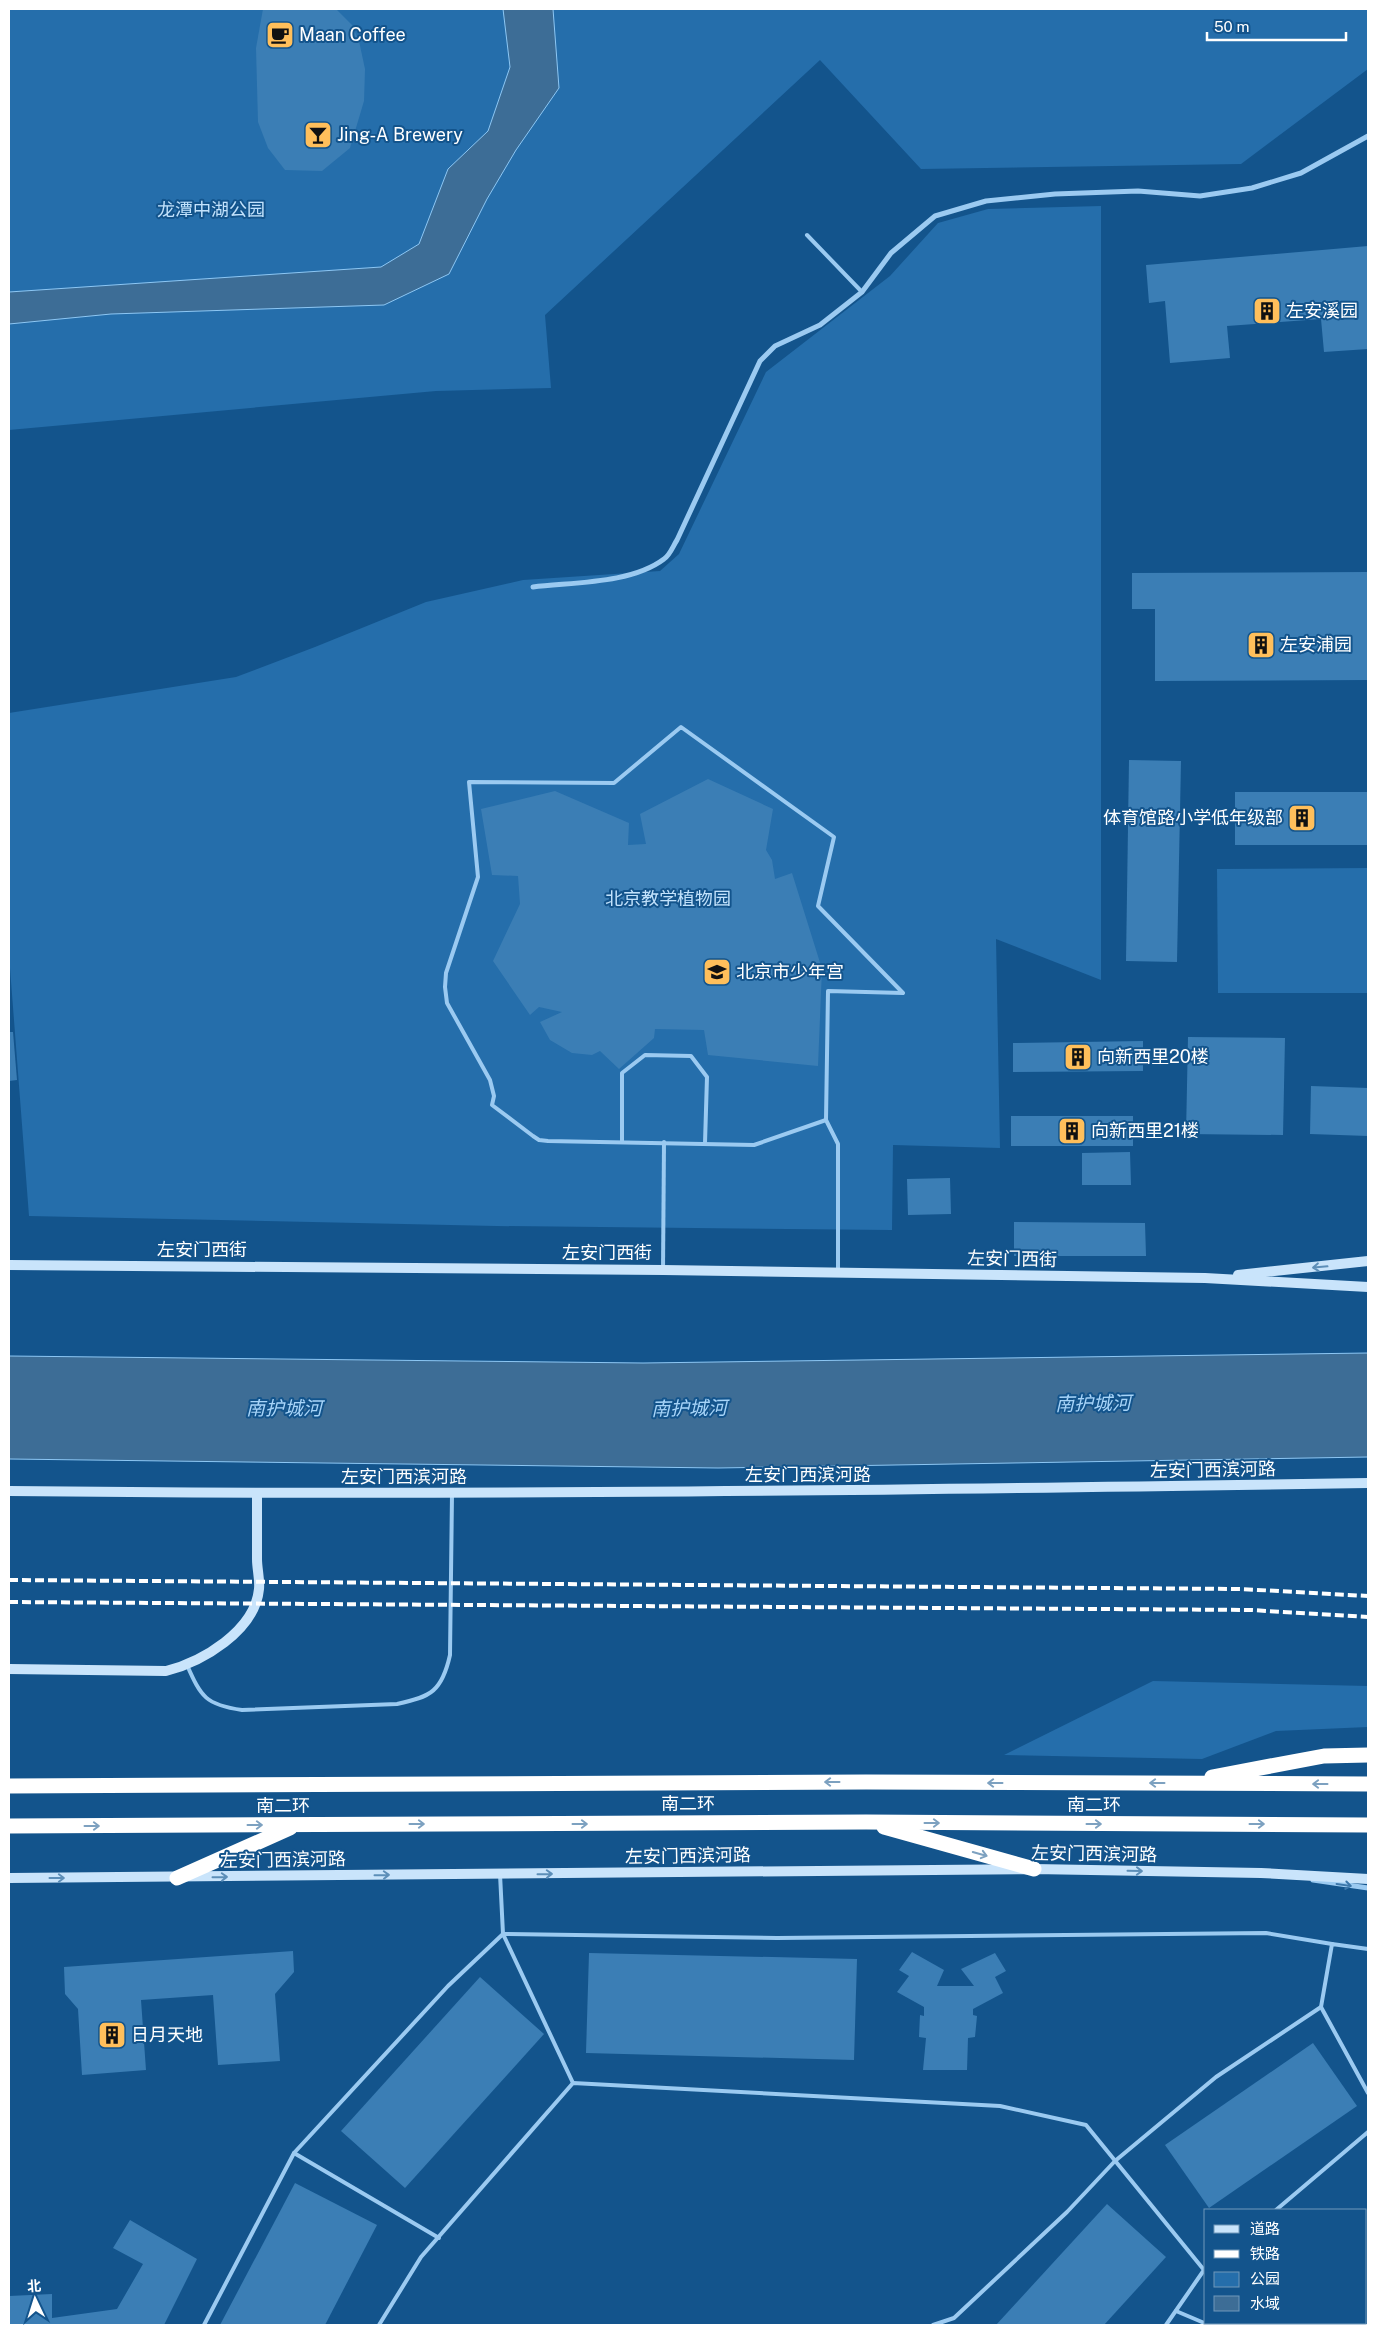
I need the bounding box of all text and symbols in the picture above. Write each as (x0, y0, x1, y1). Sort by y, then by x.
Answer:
scale bar (1207, 10, 1346, 42)
text: 50 m (1214, 18, 1249, 35)
cafe icon: Maan Coffee (265, 20, 295, 50)
place label: Maan Coffee (299, 24, 406, 45)
bar icon: Jing-A Brewery (303, 120, 333, 150)
place label: Jing-A Brewery (337, 124, 463, 145)
park label: 龙潭中湖公园 (157, 199, 265, 220)
building icon: 左安溪园 (1252, 296, 1282, 326)
place label: 左安溪园 (1286, 300, 1358, 321)
building icon: 左安浦园 (1246, 630, 1276, 660)
place label: 左安浦园 (1280, 634, 1352, 655)
building icon: 体育馆路小学低年级部 (1287, 803, 1317, 833)
place label: 体育馆路小学低年级部 (1103, 807, 1283, 828)
park label: 北京教学植物园 (605, 888, 731, 909)
school or university icon: 北京市少年宫 (702, 957, 732, 987)
place label: 北京市少年宫 (736, 961, 844, 982)
building icon: 向新西里20楼 (1063, 1042, 1093, 1072)
place label: 向新西里20楼 (1097, 1046, 1209, 1067)
building icon: 向新西里21楼 (1057, 1116, 1087, 1146)
place label: 向新西里21楼 (1091, 1120, 1199, 1141)
street label: 左安门西街 (157, 1239, 247, 1260)
street label: 左安门西街 (562, 1242, 652, 1263)
street label: 左安门西街 (967, 1247, 1057, 1270)
one-way arrow (1312, 1262, 1328, 1272)
water label: 南护城河 (1055, 1391, 1135, 1415)
water label: 南护城河 (651, 1396, 731, 1420)
water label: 南护城河 (246, 1397, 326, 1419)
street label: 左安门西滨河路 (1150, 1458, 1276, 1481)
street label: 左安门西滨河路 (745, 1464, 871, 1485)
street label: 左安门西滨河路 (341, 1466, 467, 1487)
one-way arrow (824, 1777, 840, 1787)
one-way arrow (987, 1778, 1003, 1788)
one-way arrow (1149, 1778, 1166, 1788)
one-way arrow (1312, 1779, 1328, 1789)
street label: 南二环 (661, 1793, 715, 1814)
street label: 南二环 (1067, 1794, 1121, 1815)
street label: 南二环 (256, 1795, 310, 1816)
one-way arrow (924, 1818, 940, 1828)
one-way arrow (409, 1819, 425, 1829)
one-way arrow (572, 1819, 588, 1829)
one-way arrow (1086, 1819, 1102, 1828)
one-way arrow (1248, 1819, 1265, 1829)
one-way arrow (246, 1820, 263, 1830)
one-way arrow (84, 1821, 100, 1831)
street label: 左安门西滨河路 (1031, 1842, 1157, 1865)
street label: 左安门西滨河路 (625, 1844, 751, 1867)
street label: 左安门西滨河路 (220, 1848, 346, 1871)
one-way arrow (972, 1850, 988, 1859)
one-way arrow (1127, 1866, 1143, 1876)
one-way arrow (536, 1869, 553, 1879)
one-way arrow (374, 1871, 390, 1880)
one-way arrow (212, 1872, 228, 1882)
one-way arrow (49, 1873, 65, 1883)
one-way arrow (1335, 1880, 1351, 1890)
building icon: 日月天地 (97, 2020, 127, 2050)
place label: 日月天地 (131, 2024, 203, 2045)
legend (1204, 2209, 1367, 2324)
text: 道路 (1250, 2220, 1280, 2237)
text: 铁路 (1250, 2245, 1280, 2262)
text: 公园 (1250, 2270, 1280, 2287)
north arrow (10, 2274, 60, 2324)
text: 北 (27, 2278, 42, 2295)
text: 水域 (1250, 2295, 1280, 2312)

